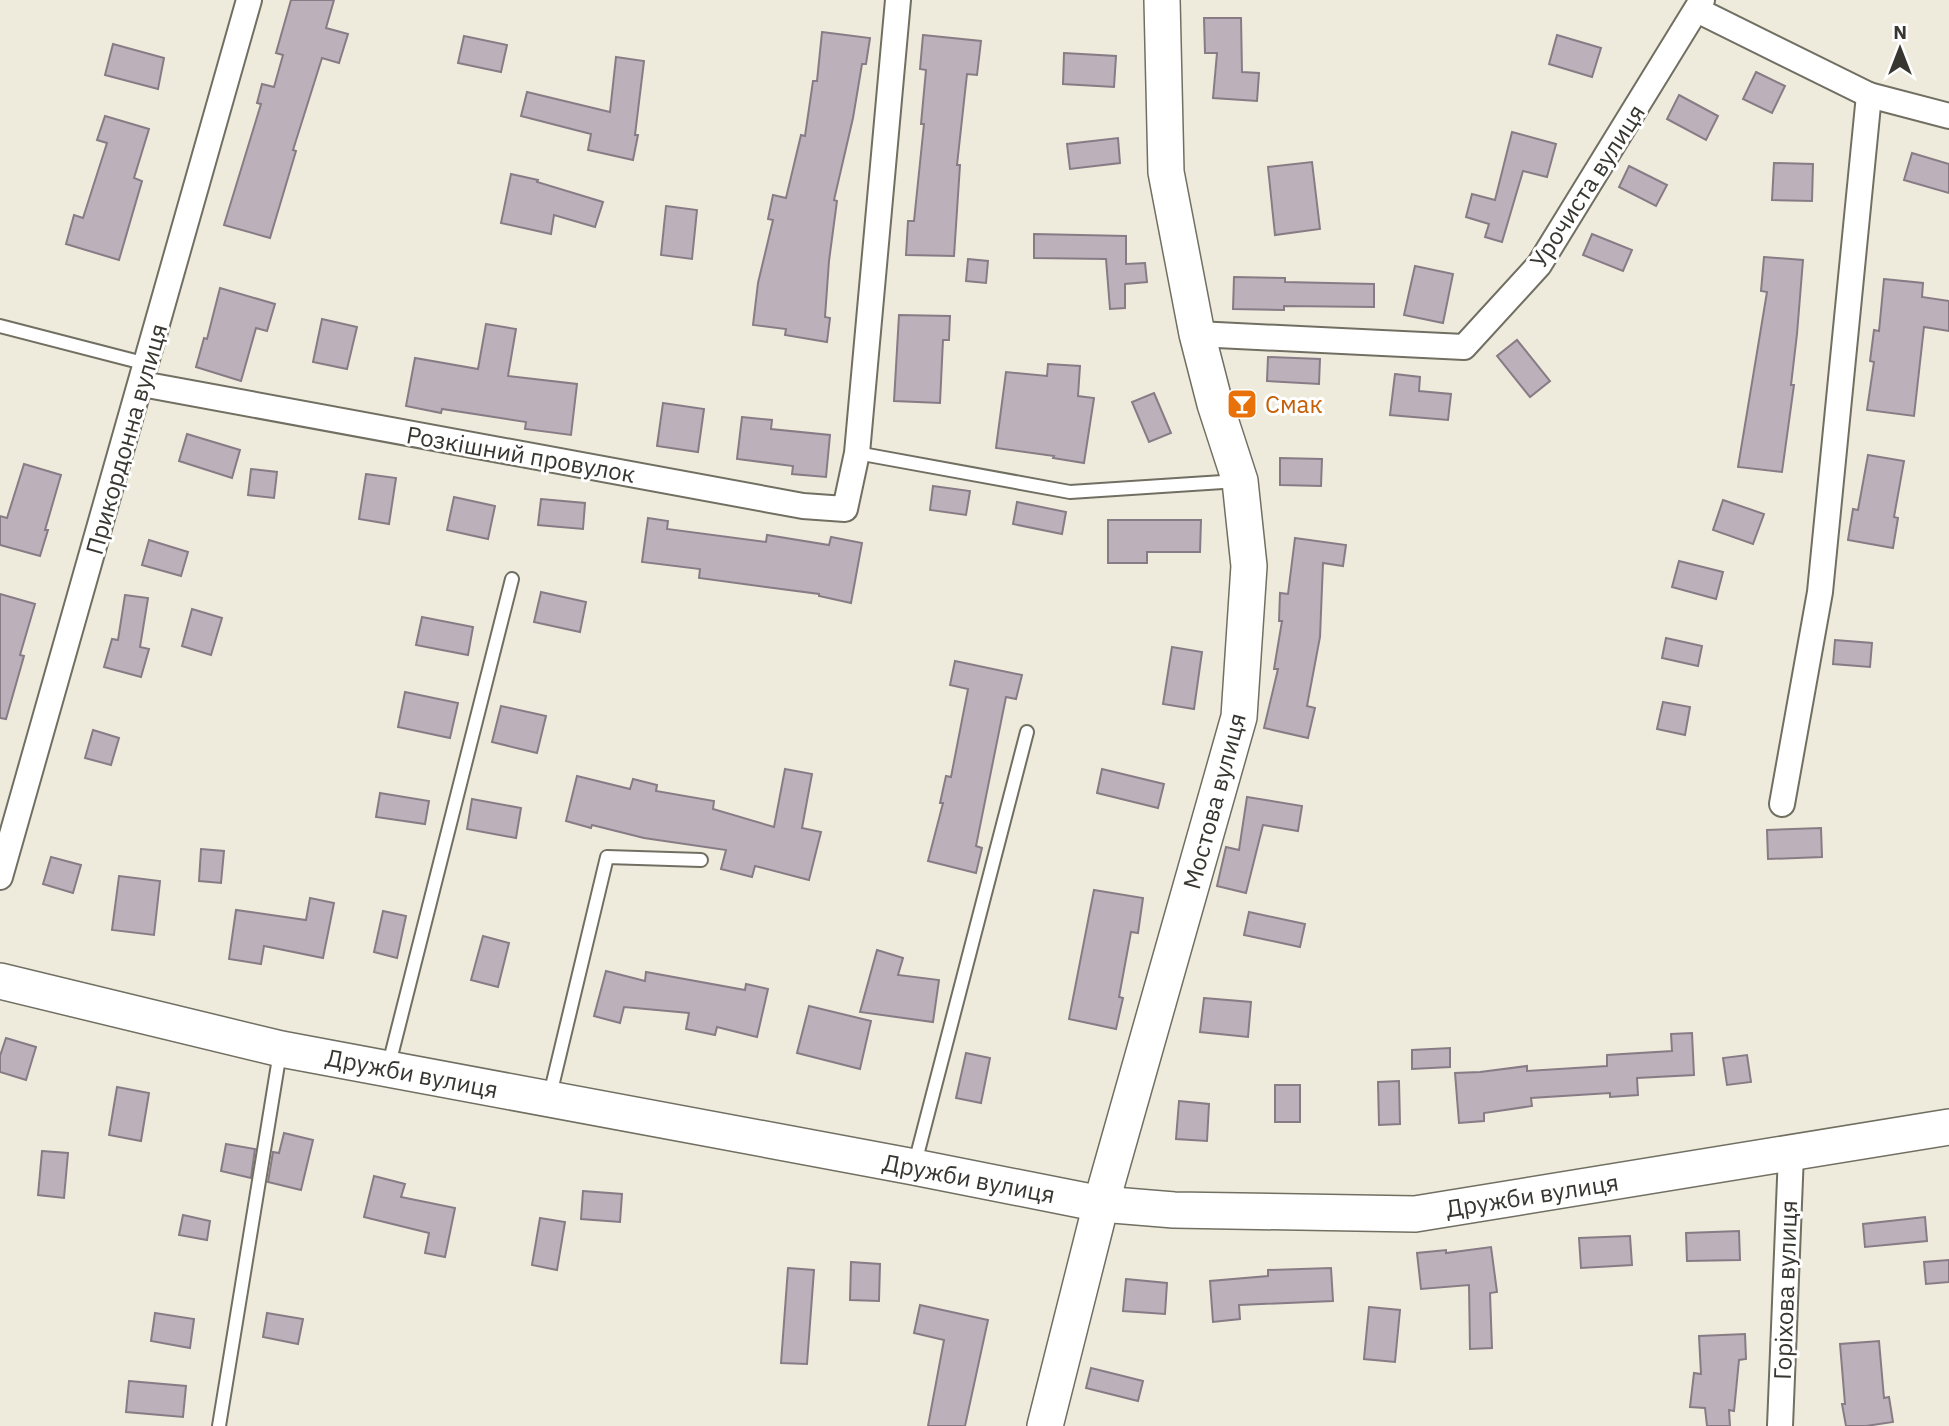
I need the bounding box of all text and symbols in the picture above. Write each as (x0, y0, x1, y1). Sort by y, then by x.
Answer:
north arrow (1865, 14, 1935, 84)
text: N (1893, 20, 1907, 44)
street label: Урочиста вулиця (1522, 98, 1652, 274)
street label: Прикордонна вулиця (78, 320, 174, 558)
bar icon: Смак (1225, 387, 1259, 421)
place label: Смак (1265, 388, 1323, 420)
street label: Розкішний провулок (404, 418, 638, 490)
street label: Мостова вулиця (1175, 709, 1253, 893)
street label: Дружби вулиця (323, 1041, 501, 1105)
street label: Дружби вулиця (880, 1146, 1058, 1210)
street label: Дружби вулиця (1443, 1166, 1621, 1224)
street label: Горіхова вулиця (1766, 1200, 1804, 1380)

